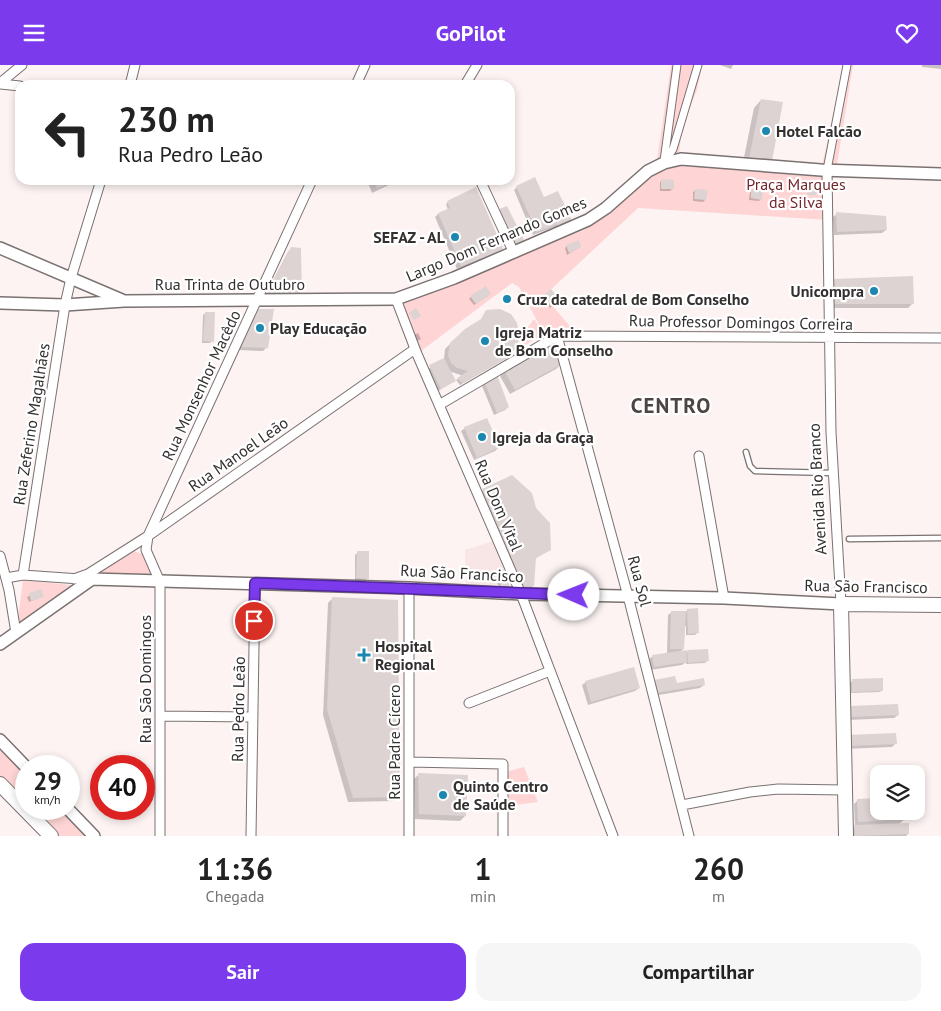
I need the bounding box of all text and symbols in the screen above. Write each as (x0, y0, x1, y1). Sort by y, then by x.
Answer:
icon: menu (20, 19, 48, 47)
text: GoPilot (436, 19, 505, 47)
icon: heart (893, 19, 921, 47)
text: 230 m (118, 96, 215, 142)
icon: left (35, 100, 100, 165)
place label: Hotel Falcão (776, 121, 862, 141)
marker: Hotel Falcão (760, 125, 772, 137)
text: Rua Pedro Leão (118, 140, 263, 168)
park label: Praça Marques da Silva (746, 174, 846, 212)
street label: Largo Dom Fernando Gomes (403, 192, 589, 286)
place label: SEFAZ - AL (373, 227, 446, 247)
marker: SEFAZ - AL (449, 231, 461, 243)
street label: Rua Trinta de Outubro (155, 274, 305, 294)
place label: Unicompra (791, 281, 864, 301)
marker: Unicompra (868, 285, 880, 297)
place label: Cruz da catedral de Bom Conselho (517, 289, 749, 309)
marker: Cruz da catedral de Bom Conselho (501, 293, 513, 305)
street label: Rua Monsenhor Macêdo (157, 307, 245, 463)
street label: Rua Professor Domingos Correira (629, 310, 853, 334)
place label: Play Educação (270, 318, 367, 338)
marker: Play Educação (254, 322, 266, 334)
place label: Igreja Matriz de Bom Conselho (495, 322, 614, 360)
marker: Igreja Matriz de Bom Conselho (479, 335, 491, 347)
street label: Rua Zeferino Magalhães (8, 341, 54, 506)
district label: CENTRO (631, 392, 711, 419)
street label: Rua Manoel Leão (184, 412, 292, 496)
street label: Avenida Rio Branco (804, 423, 830, 555)
place label: Igreja da Graça (492, 427, 594, 447)
marker: Igreja da Graça (476, 431, 488, 443)
street label: Rua Dom Vital (471, 456, 527, 554)
street label: Rua Sol (624, 553, 656, 609)
street label: Rua São Francisco (400, 560, 524, 586)
position arrow (547, 568, 599, 620)
street label: Rua São Francisco (804, 575, 928, 597)
pin (233, 600, 275, 642)
icon: arrive (240, 607, 268, 635)
street label: Rua São Domingos (135, 615, 155, 743)
place label: Hospital Regional (375, 636, 435, 674)
marker: Hospital Regional (357, 648, 371, 662)
street label: Rua Pedro Leão (227, 656, 249, 762)
street label: Rua Padre Cícero (384, 684, 404, 800)
speed limit sign: 40 (90, 755, 155, 820)
text: 29 (33, 765, 62, 797)
map controls (870, 765, 925, 820)
button: layers (870, 765, 925, 820)
place label: Quinto Centro de Saúde (453, 776, 549, 814)
marker: Quinto Centro de Saúde (437, 789, 449, 801)
text: km/h (34, 792, 61, 807)
text: 11:36 (197, 849, 273, 888)
text: 1 (475, 849, 492, 888)
text: 260 (693, 849, 744, 888)
text: Chegada (206, 886, 264, 906)
text: min (470, 886, 496, 906)
text: m (712, 886, 725, 906)
button: Sair (20, 943, 466, 1001)
button: Compartilhar (476, 943, 921, 1001)

